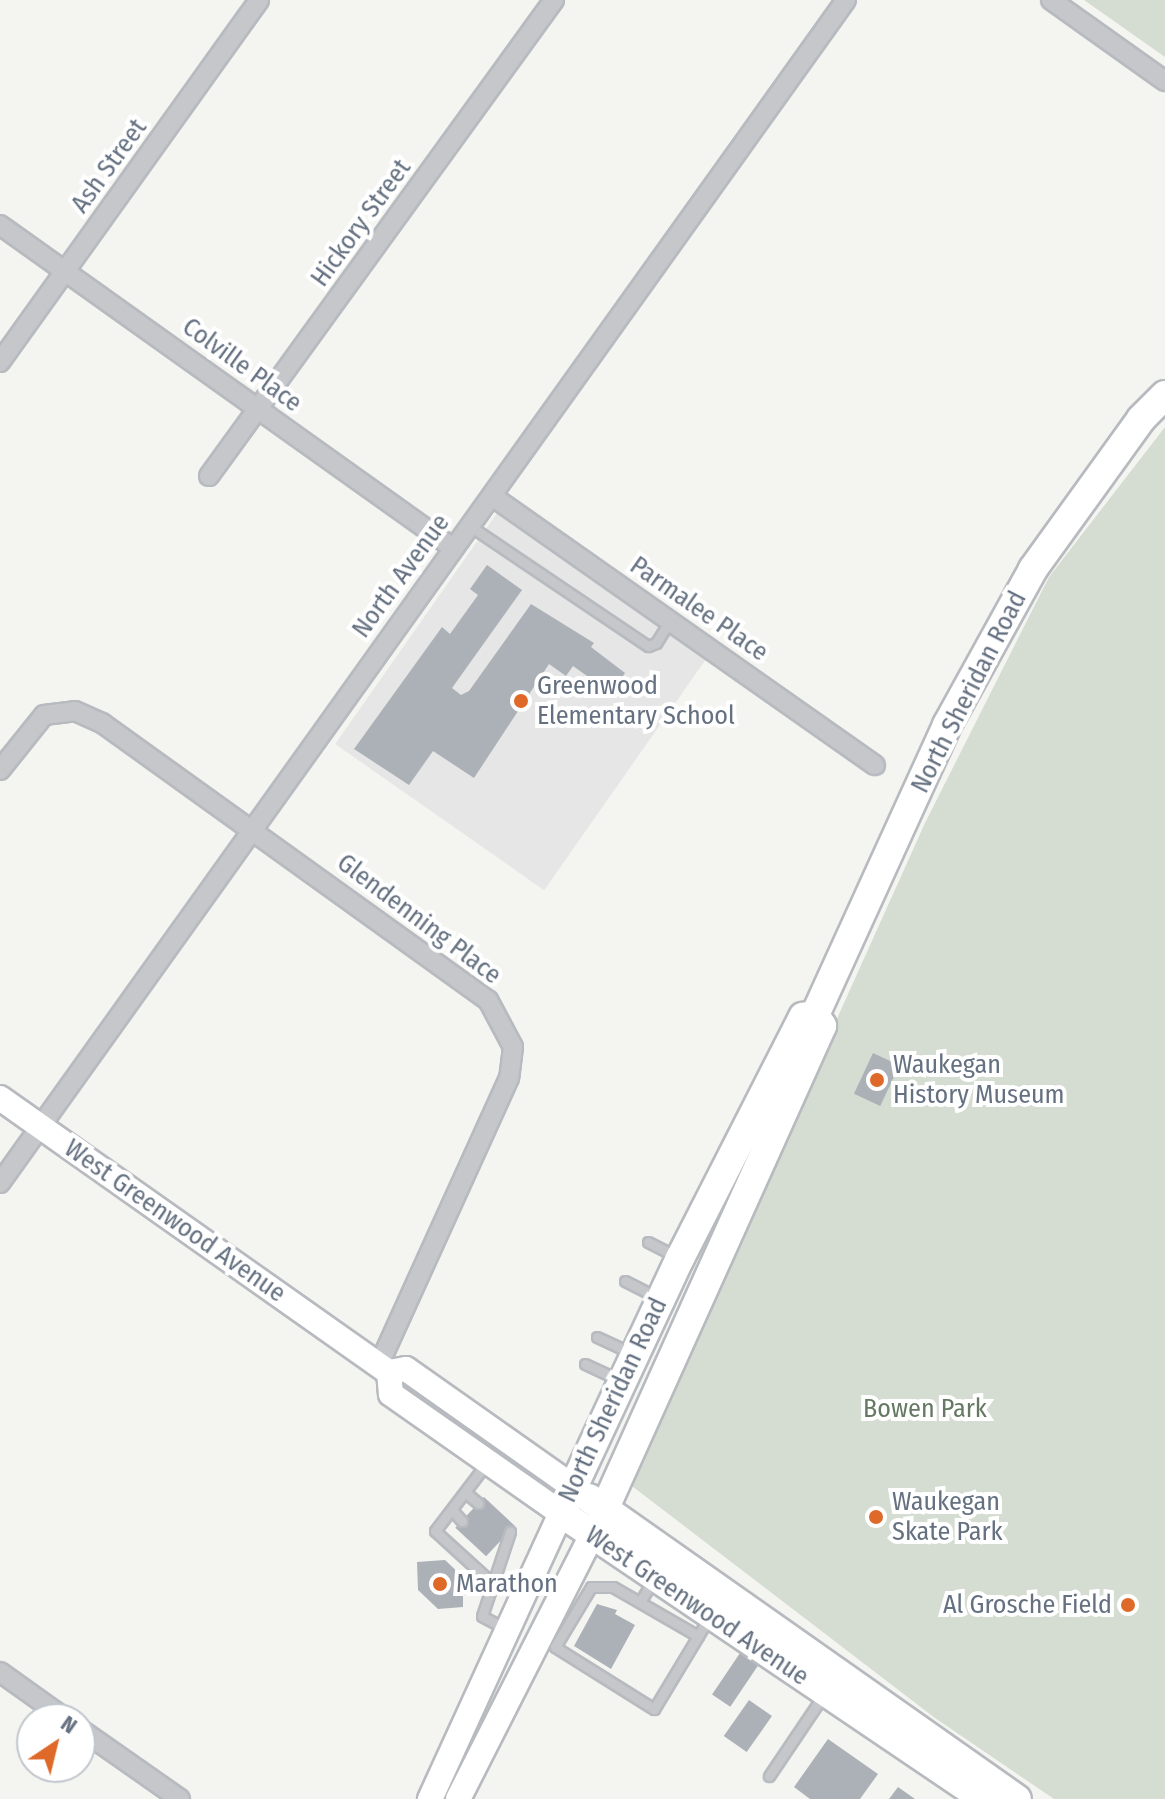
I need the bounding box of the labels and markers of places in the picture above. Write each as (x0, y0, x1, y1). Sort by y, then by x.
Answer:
place label: Greenwood Elementary School (537, 670, 735, 732)
marker: Greenwood Elementary School (512, 692, 530, 710)
place label: Waukegan History Museum (893, 1049, 1065, 1110)
marker: Waukegan History Museum (868, 1071, 886, 1089)
place label: Waukegan Skate Park (892, 1486, 1003, 1548)
marker: Waukegan Skate Park (867, 1508, 885, 1526)
place label: Marathon (456, 1568, 558, 1600)
marker: Marathon (431, 1575, 449, 1593)
place label: Al Grosche Field (943, 1589, 1112, 1621)
marker: Al Grosche Field (1119, 1596, 1137, 1614)

